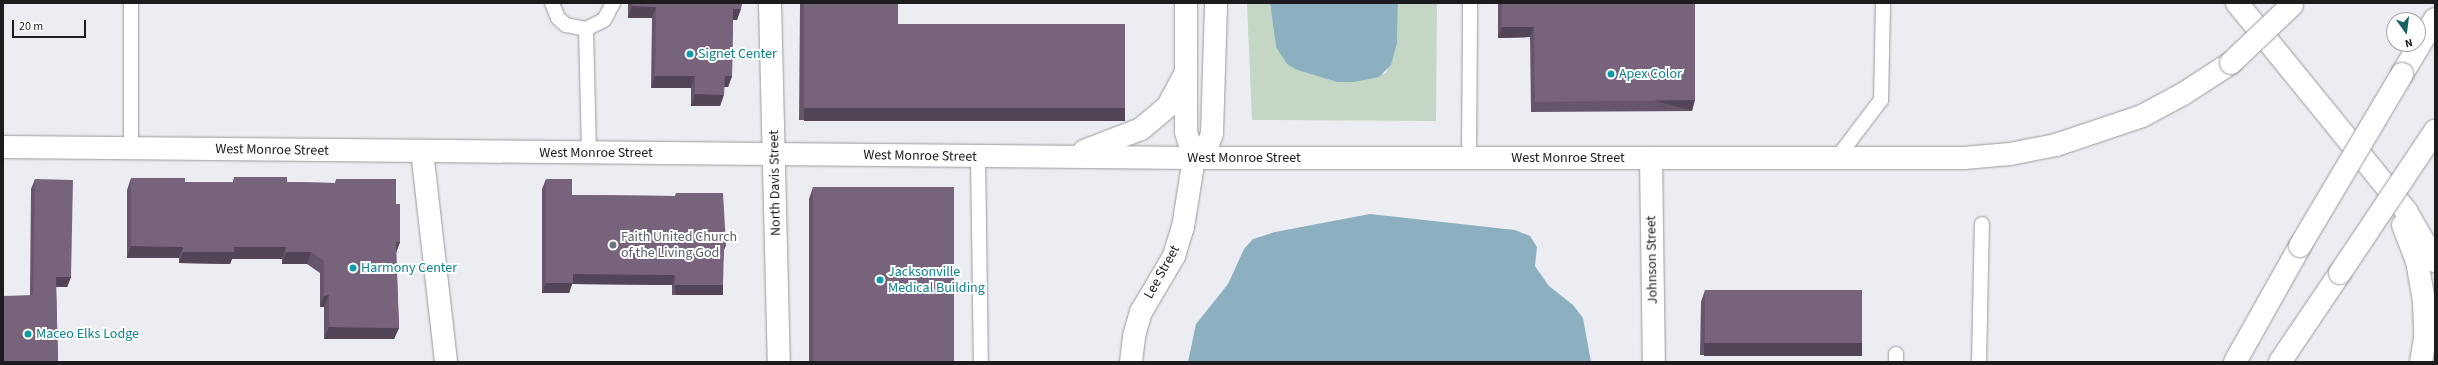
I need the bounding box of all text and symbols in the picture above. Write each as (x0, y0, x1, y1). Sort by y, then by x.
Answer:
scale bar (14, 12, 88, 38)
north arrow (2386, 12, 2426, 52)
text: 20 m (19, 18, 43, 35)
text: N (2403, 35, 2414, 51)
place label: Signet Center (698, 46, 777, 62)
marker: Signet Center (685, 49, 695, 59)
place label: Apex Color (1619, 66, 1682, 82)
marker: Apex Color (1606, 69, 1616, 79)
street label: North Davis Street (766, 130, 784, 236)
street label: West Monroe Street (215, 141, 329, 159)
street label: West Monroe Street (539, 145, 653, 161)
street label: West Monroe Street (863, 147, 977, 165)
street label: West Monroe Street (1187, 150, 1301, 166)
street label: West Monroe Street (1511, 150, 1625, 166)
street label: Johnson Street (1643, 216, 1661, 304)
place label: Faith United Church of the Living God (621, 229, 737, 262)
marker: Faith United Church of the Living God (608, 240, 618, 250)
street label: Lee Street (1140, 242, 1184, 302)
place label: Harmony Center (361, 260, 457, 276)
marker: Harmony Center (348, 263, 358, 273)
place label: Jacksonville Medical Building (888, 264, 985, 296)
marker: Jacksonville Medical Building (875, 275, 885, 285)
place label: Maceo Elks Lodge (36, 326, 139, 342)
marker: Maceo Elks Lodge (23, 329, 33, 339)

